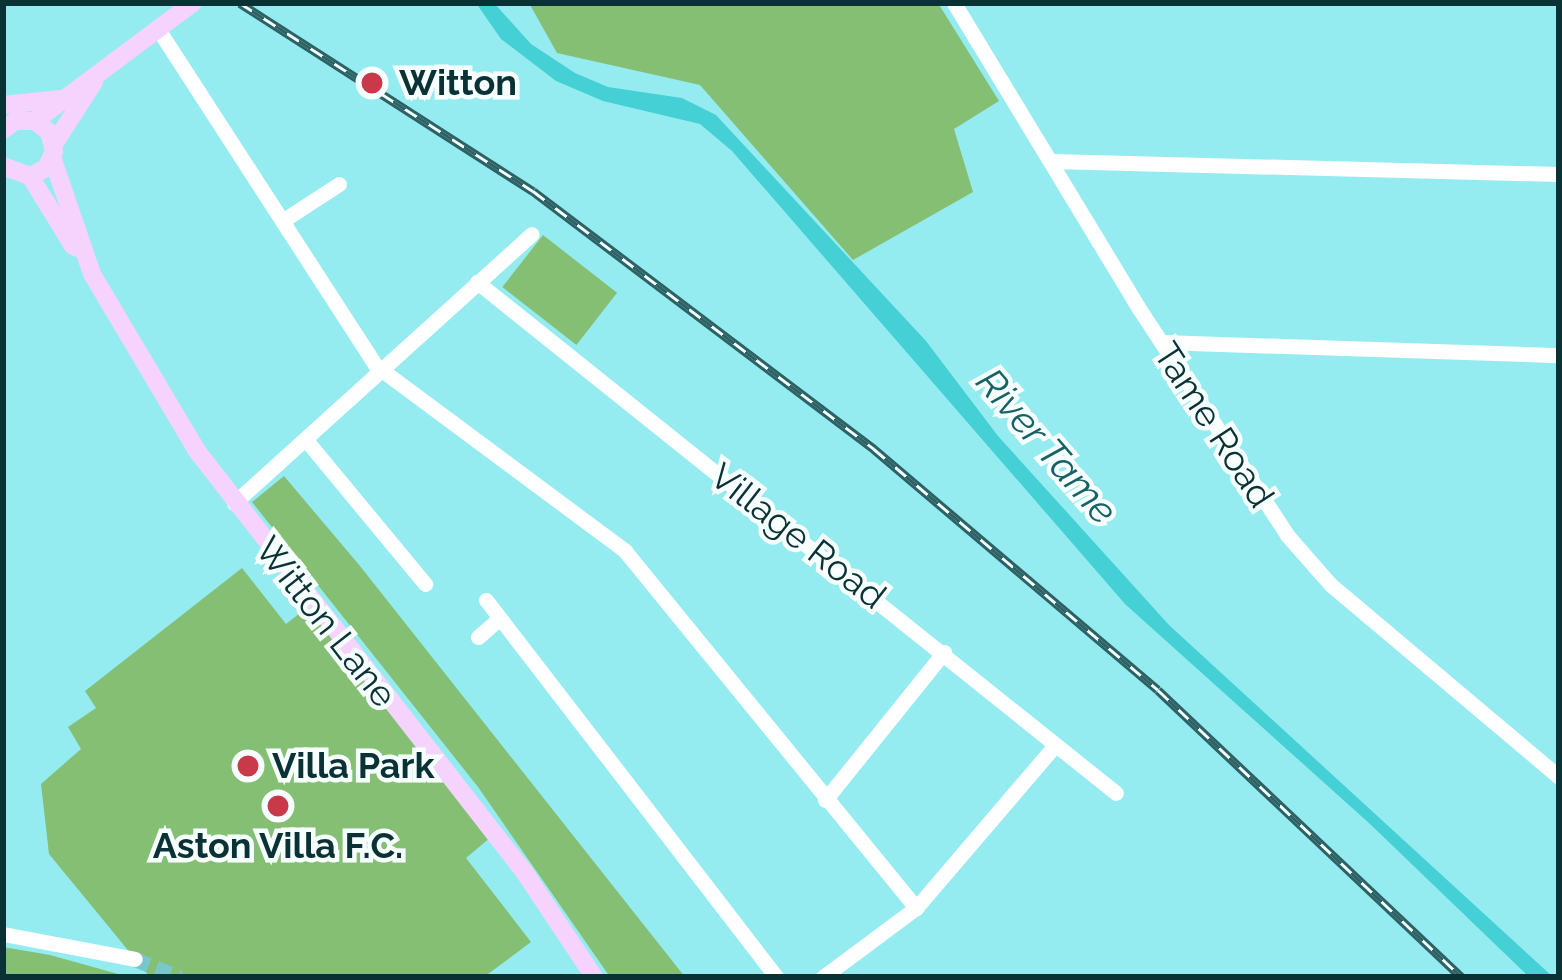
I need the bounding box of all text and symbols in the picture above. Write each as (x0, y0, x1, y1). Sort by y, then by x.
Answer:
place label: Witton (399, 61, 517, 105)
marker: Witton (356, 67, 388, 99)
street label: Tame Road (1145, 335, 1283, 515)
water label: River Tame (966, 358, 1128, 534)
street label: Village Road (702, 454, 894, 618)
street label: Witton Lane (246, 528, 406, 716)
place label: Villa Park (272, 744, 435, 788)
marker: Villa Park (235, 753, 261, 779)
marker: Aston Villa F.C. (265, 793, 291, 819)
place label: Aston Villa F.C. (152, 824, 404, 868)

